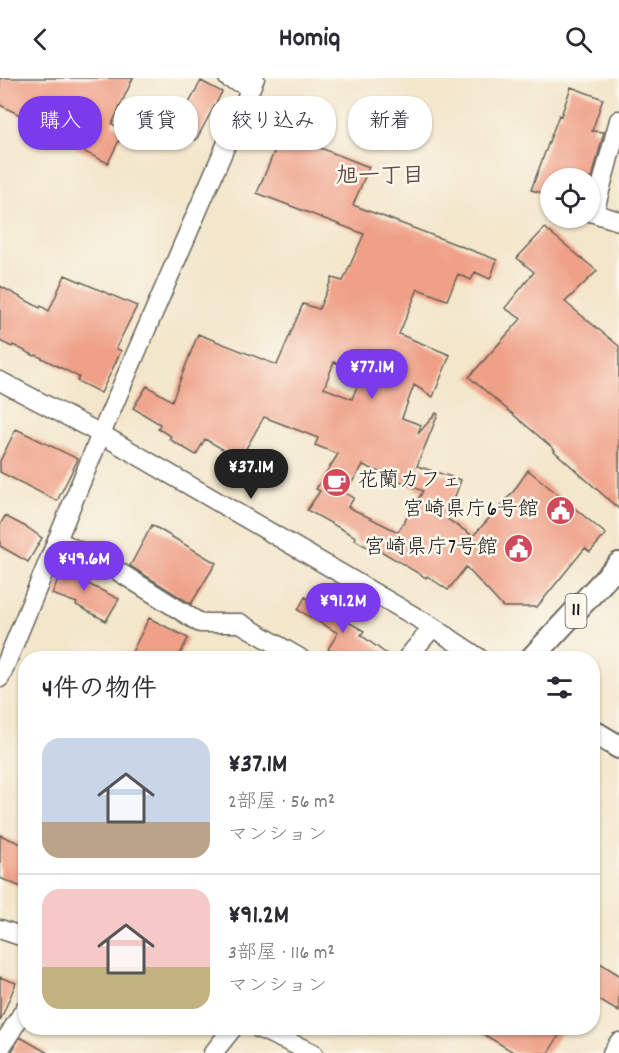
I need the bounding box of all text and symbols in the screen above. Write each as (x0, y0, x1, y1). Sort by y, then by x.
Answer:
text: Homiq (279, 20, 340, 59)
icon: back (24, 23, 57, 56)
icon: search (562, 23, 595, 56)
chip: 購入 (18, 96, 102, 150)
chip: 賃貸 (114, 96, 198, 150)
chip: 絞り込み (210, 96, 336, 150)
chip: 新着 (348, 96, 432, 150)
district label: 旭一丁目 (336, 162, 424, 193)
map controls (540, 168, 600, 228)
button: locate (540, 168, 600, 228)
pin: ¥77.1M (323, 349, 421, 400)
text: ¥77.1M (350, 354, 394, 382)
pin: ¥37.1M (202, 449, 300, 500)
text: ¥37.1M (228, 454, 274, 482)
cafe icon: 花蘭カフェ (320, 466, 352, 498)
place label: 花蘭カフェ (357, 467, 462, 497)
public building icon: 宮崎県庁6号館 (544, 495, 576, 527)
place label: 宮崎県庁6号館 (403, 496, 539, 526)
public building icon: 宮崎県庁7号館 (503, 533, 535, 565)
place label: 宮崎県庁7号館 (364, 534, 498, 564)
pin: ¥49.6M (35, 541, 133, 592)
text: ¥49.6M (58, 546, 110, 574)
pin: ¥91.2M (294, 583, 392, 634)
text: ¥91.2M (320, 588, 367, 616)
road number: 11 (566, 594, 586, 628)
icon: filters (543, 671, 576, 704)
text: 4件の物件 (42, 672, 157, 709)
text: ¥37.1M (228, 747, 287, 784)
icon: home (90, 762, 162, 834)
text: 2部屋 · 56 m² (228, 789, 335, 817)
text: マンション (228, 822, 327, 850)
text: ¥91.2M (228, 898, 289, 935)
icon: home (90, 913, 162, 985)
text: 3部屋 · 116 m² (228, 940, 335, 968)
text: マンション (228, 973, 327, 1001)

